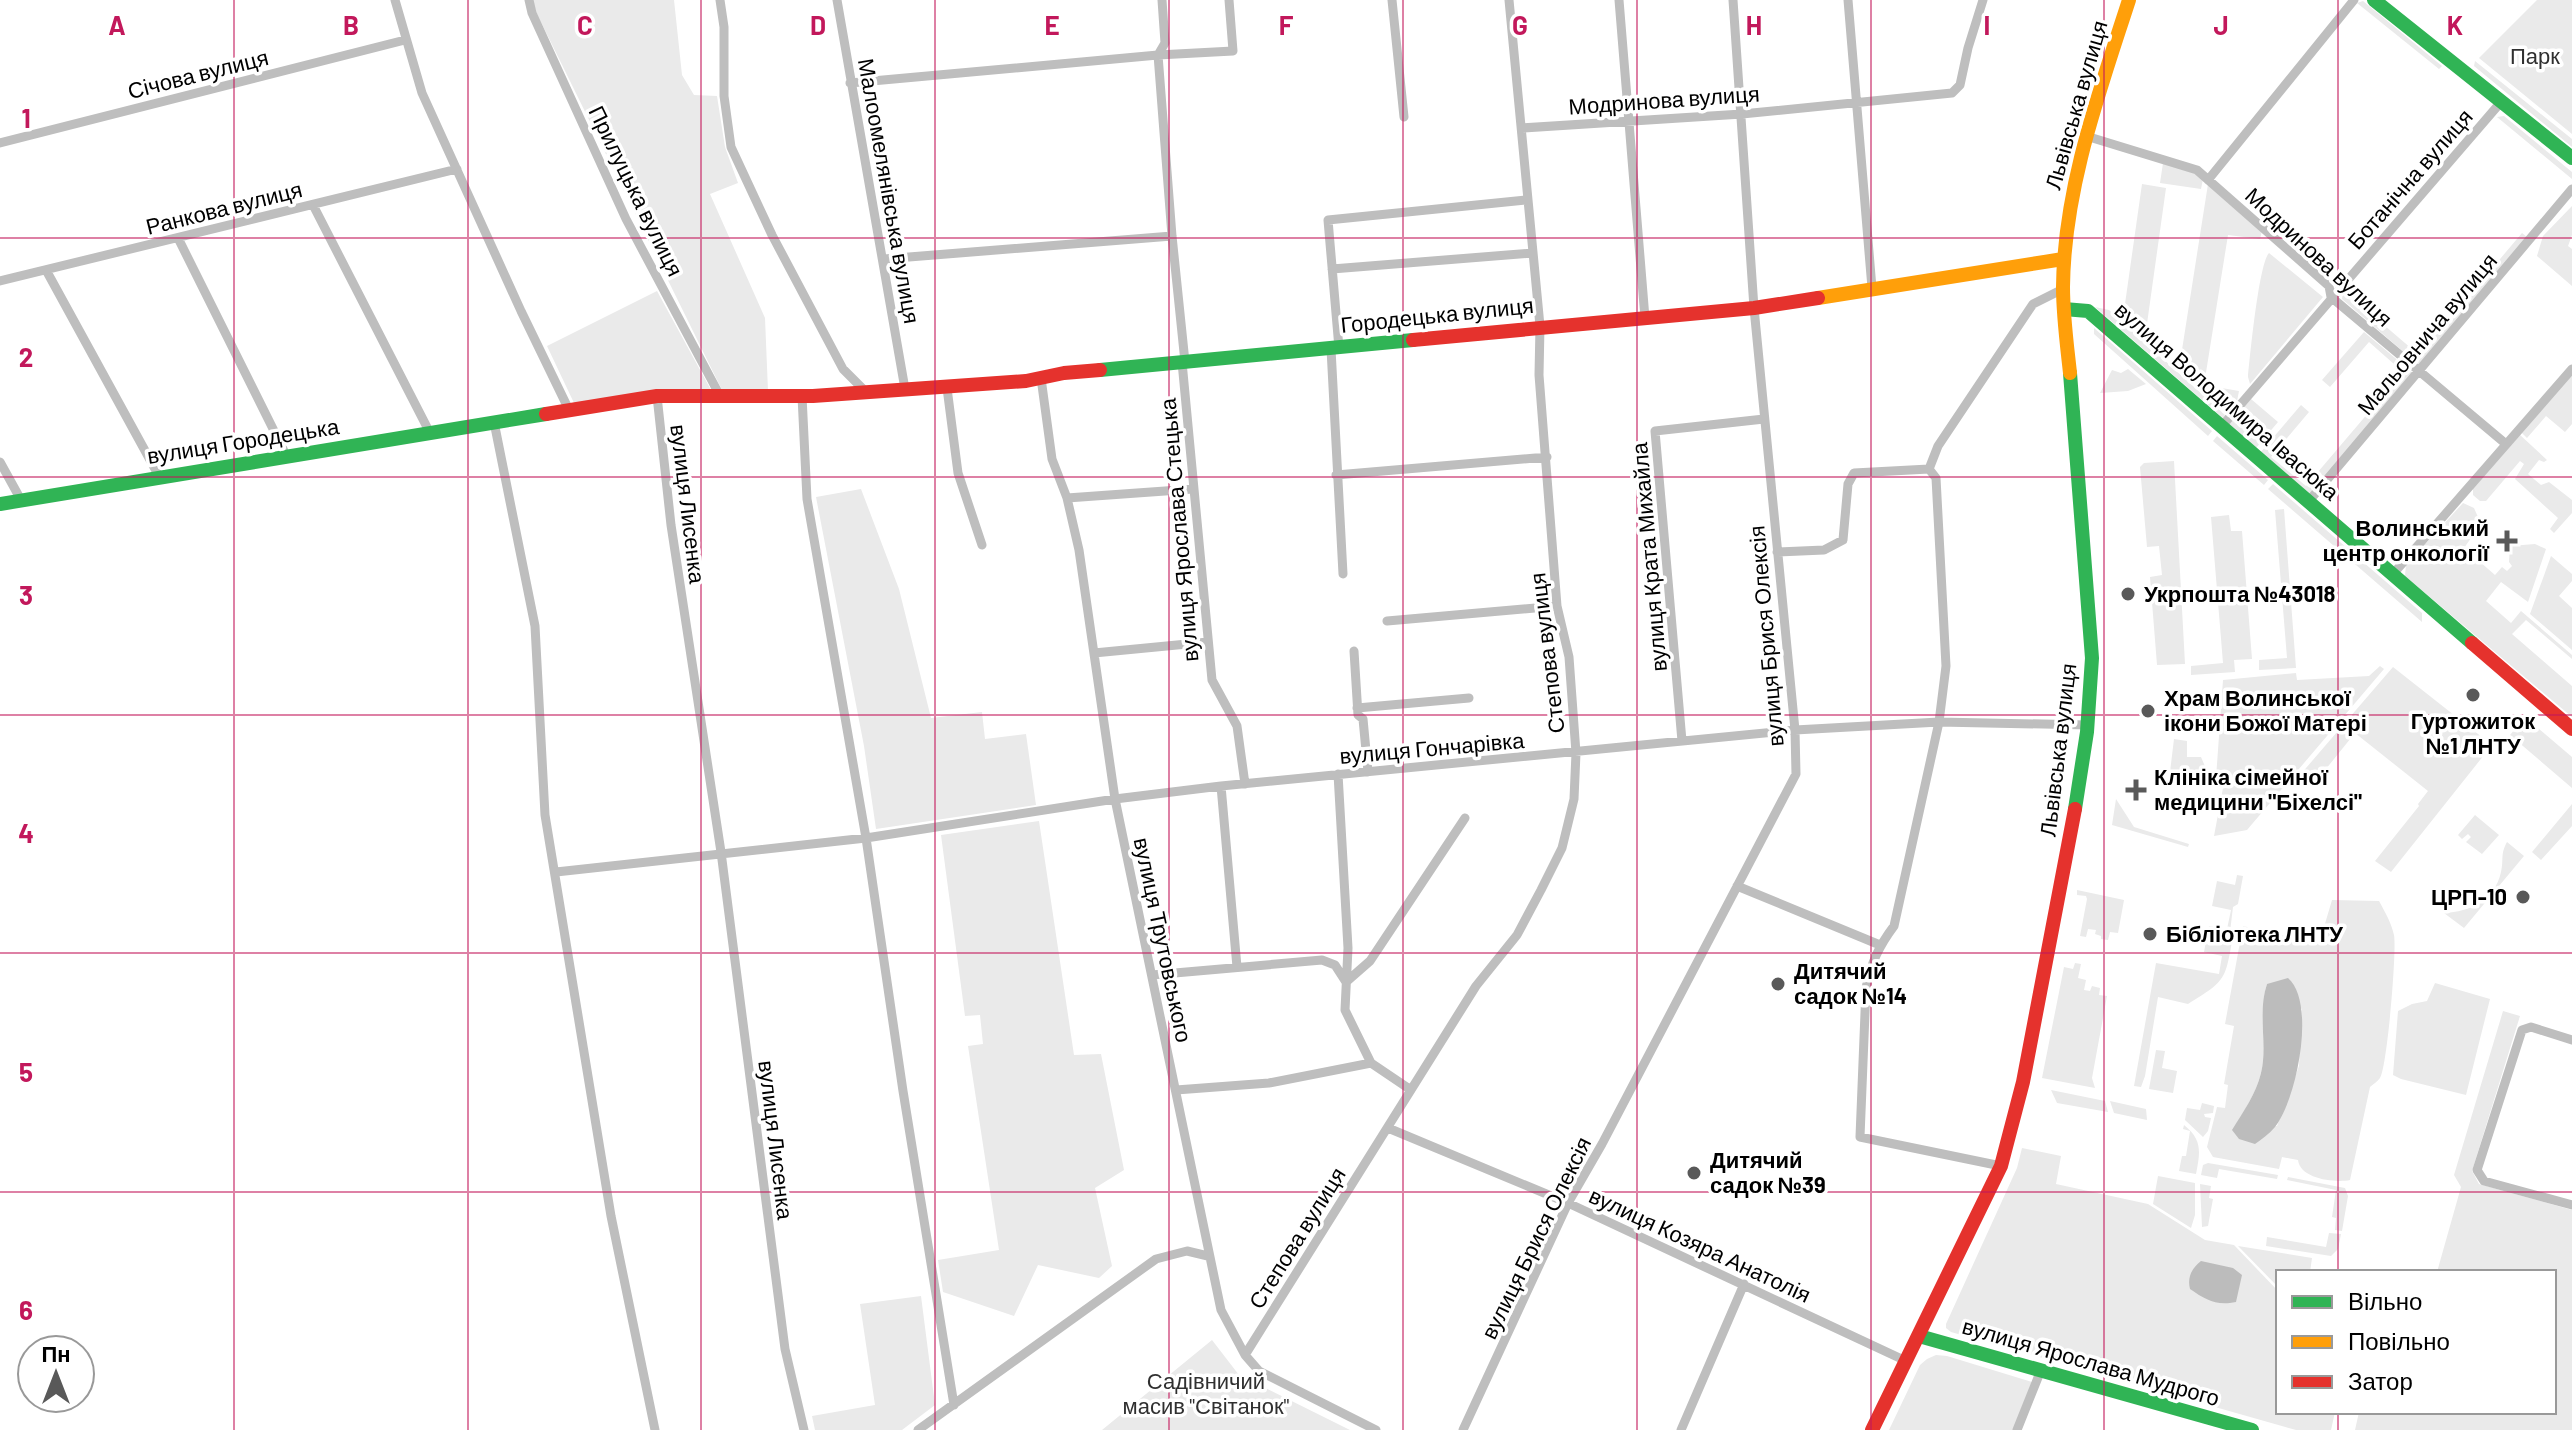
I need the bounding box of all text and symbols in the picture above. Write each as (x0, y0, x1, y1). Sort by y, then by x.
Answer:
text: A (108, 9, 126, 40)
text: B (343, 9, 359, 40)
text: C (577, 9, 593, 40)
text: D (810, 9, 826, 40)
text: E (1044, 9, 1060, 40)
text: F (1279, 9, 1294, 40)
text: G (1512, 9, 1528, 40)
text: H (1746, 9, 1762, 40)
text: I (1984, 9, 1990, 40)
text: J (2213, 9, 2229, 40)
text: K (2447, 9, 2463, 40)
street label: Львівська вулиця (2038, 17, 2113, 192)
park label: Парк (2510, 42, 2560, 69)
street label: Січова вулиця (125, 43, 271, 104)
street label: Малоомелянівська вулиця (853, 56, 926, 326)
street label: Модринова вулиця (1567, 79, 1760, 120)
street label: Прилуцька вулиця (583, 101, 689, 280)
text: 1 (21, 102, 31, 133)
street label: Ботанічна вулиця (2341, 103, 2478, 254)
street label: Ранкова вулиця (143, 175, 305, 240)
street label: Модринова вулиця (2240, 181, 2399, 332)
street label: Мальовнича вулиця (2351, 247, 2502, 420)
street label: Городецька вулиця (1339, 291, 1535, 338)
street label: вулиця Володимира Івасюка (2110, 296, 2345, 506)
text: 2 (19, 341, 33, 372)
street label: вулиця Ярослава Стецька (1153, 396, 1203, 663)
street label: вулиця Городецька (145, 412, 342, 469)
street label: вулиця Лисенка (665, 423, 712, 586)
street label: вулиця Крата Михайла (1625, 441, 1672, 673)
place label: Волинський центр онкології (2322, 514, 2490, 566)
street label: вулиця Брися Олексія (1742, 524, 1789, 748)
marker: Волинський центр онкології (2496, 530, 2518, 552)
street label: Степова вулиця (1523, 571, 1570, 735)
text: 3 (19, 579, 33, 610)
place label: Укрпошта №43018 (2144, 580, 2336, 607)
marker: Укрпошта №43018 (2119, 585, 2137, 603)
street label: Львівська вулиця (2033, 662, 2082, 838)
place label: Храм Волинської ікони Божої Матері (2164, 684, 2367, 736)
marker: Гуртожиток №1 ЛНТУ (2464, 686, 2482, 704)
marker: Храм Волинської ікони Божої Матері (2139, 702, 2157, 720)
place label: Гуртожиток №1 ЛНТУ (2411, 707, 2536, 758)
street label: вулиця Гончарівка (1338, 726, 1526, 769)
place label: Клініка сімейної медицини "Біхелсі" (2154, 763, 2362, 815)
marker: Клініка сімейної медицини "Біхелсі" (2125, 779, 2147, 801)
text: 4 (18, 817, 34, 848)
street label: вулиця Трутовського (1129, 835, 1198, 1045)
place label: ЦРП-10 (2431, 883, 2507, 910)
marker: ЦРП-10 (2514, 888, 2532, 906)
place label: Бібліотека ЛНТУ (2166, 920, 2343, 946)
marker: Бібліотека ЛНТУ (2141, 925, 2159, 943)
place label: Дитячий садок №14 (1794, 957, 1907, 1009)
marker: Дитячий садок №14 (1769, 975, 1787, 993)
text: 5 (19, 1056, 33, 1087)
street label: вулиця Лисенка (753, 1059, 800, 1222)
street label: вулиця Брися Олексія (1475, 1132, 1596, 1343)
place label: Дитячий садок №39 (1710, 1146, 1826, 1198)
street label: Степова вулиця (1242, 1162, 1351, 1313)
marker: Дитячий садок №39 (1685, 1164, 1703, 1182)
street label: вулиця Козяра Анатолія (1585, 1181, 1815, 1308)
legend (2276, 1270, 2556, 1414)
text: Вільно (2348, 1286, 2422, 1315)
text: 6 (19, 1294, 33, 1325)
street label: вулиця Ярослава Мудрого (1959, 1312, 2223, 1411)
text: Повільно (2348, 1326, 2450, 1355)
north arrow (16, 1334, 96, 1414)
text: Пн (41, 1340, 71, 1366)
text: Затор (2348, 1366, 2413, 1395)
park label: Садівничий масив "Світанок" (1123, 1367, 1290, 1418)

